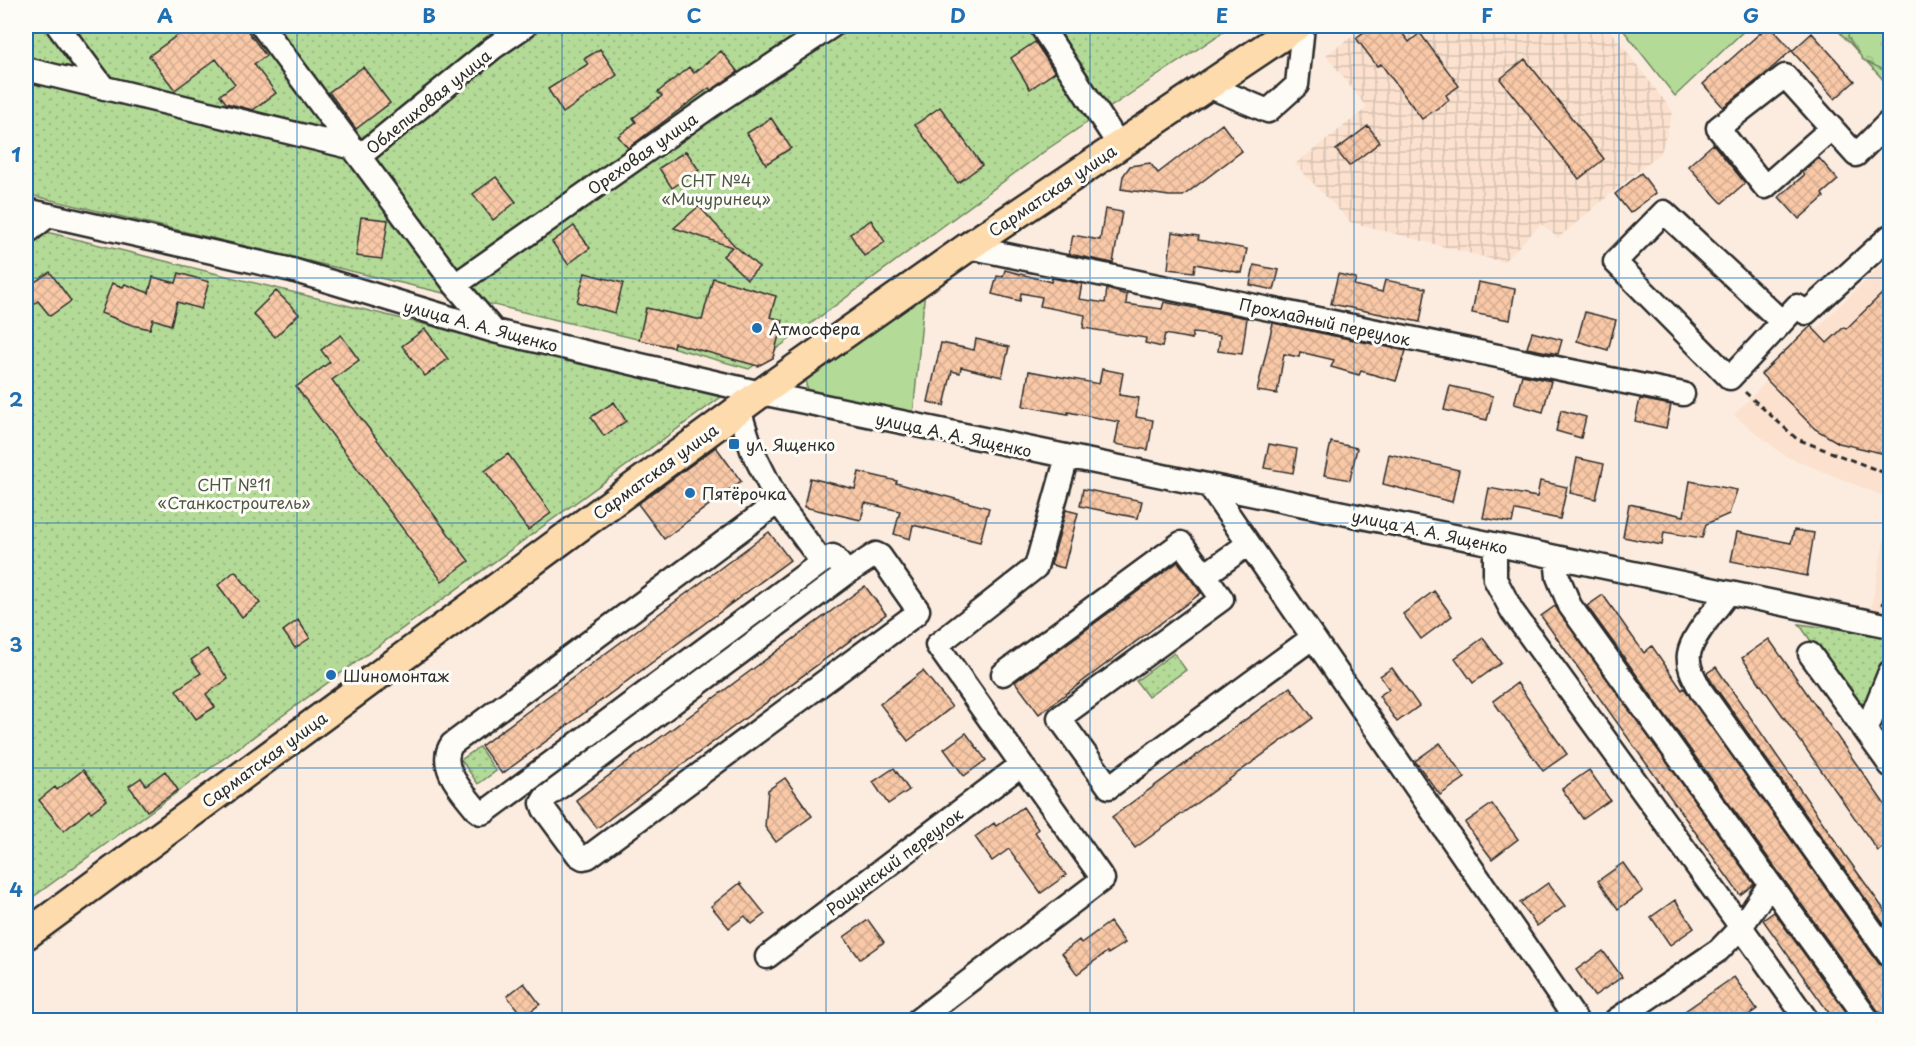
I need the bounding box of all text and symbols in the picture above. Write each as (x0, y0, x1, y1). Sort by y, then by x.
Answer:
text: A (157, 0, 173, 30)
text: B (422, 0, 436, 30)
text: C (686, 0, 702, 30)
text: D (950, 0, 966, 30)
text: E (1216, 0, 1228, 30)
text: F (1481, 0, 1493, 30)
text: G (1743, 0, 1759, 30)
street label: Облепиховая улица (360, 43, 496, 159)
street label: Ореховая улица (582, 106, 702, 200)
street label: Сарматская улица (983, 138, 1121, 242)
text: 1 (11, 139, 21, 169)
park label: СНТ №4 «Мичуринец» (661, 168, 771, 210)
street label: Прохладный переулок (1237, 291, 1413, 351)
street label: улица А. А. Ященко (401, 293, 561, 357)
place label: Атмосфера (769, 316, 860, 340)
marker: Атмосфера (750, 321, 764, 335)
text: 2 (9, 384, 23, 414)
street label: улица А. А. Ященко (874, 406, 1034, 462)
street label: Сарматская улица (587, 417, 723, 525)
place label: ул. Ященко (746, 432, 835, 456)
marker: ул. Ященко (727, 437, 741, 451)
park label: СНТ №11 «Станкостроитель» (158, 472, 310, 514)
place label: Пятёрочка (702, 481, 787, 505)
marker: Пятёрочка (683, 486, 697, 500)
street label: улица А. А. Ященко (1350, 503, 1510, 559)
text: 3 (9, 629, 23, 659)
place label: Шиномонтаж (343, 663, 449, 687)
marker: Шиномонтаж (324, 668, 338, 682)
street label: Сарматская улица (196, 705, 332, 813)
street label: Рощинский переулок (821, 801, 968, 920)
text: 4 (9, 874, 23, 904)

